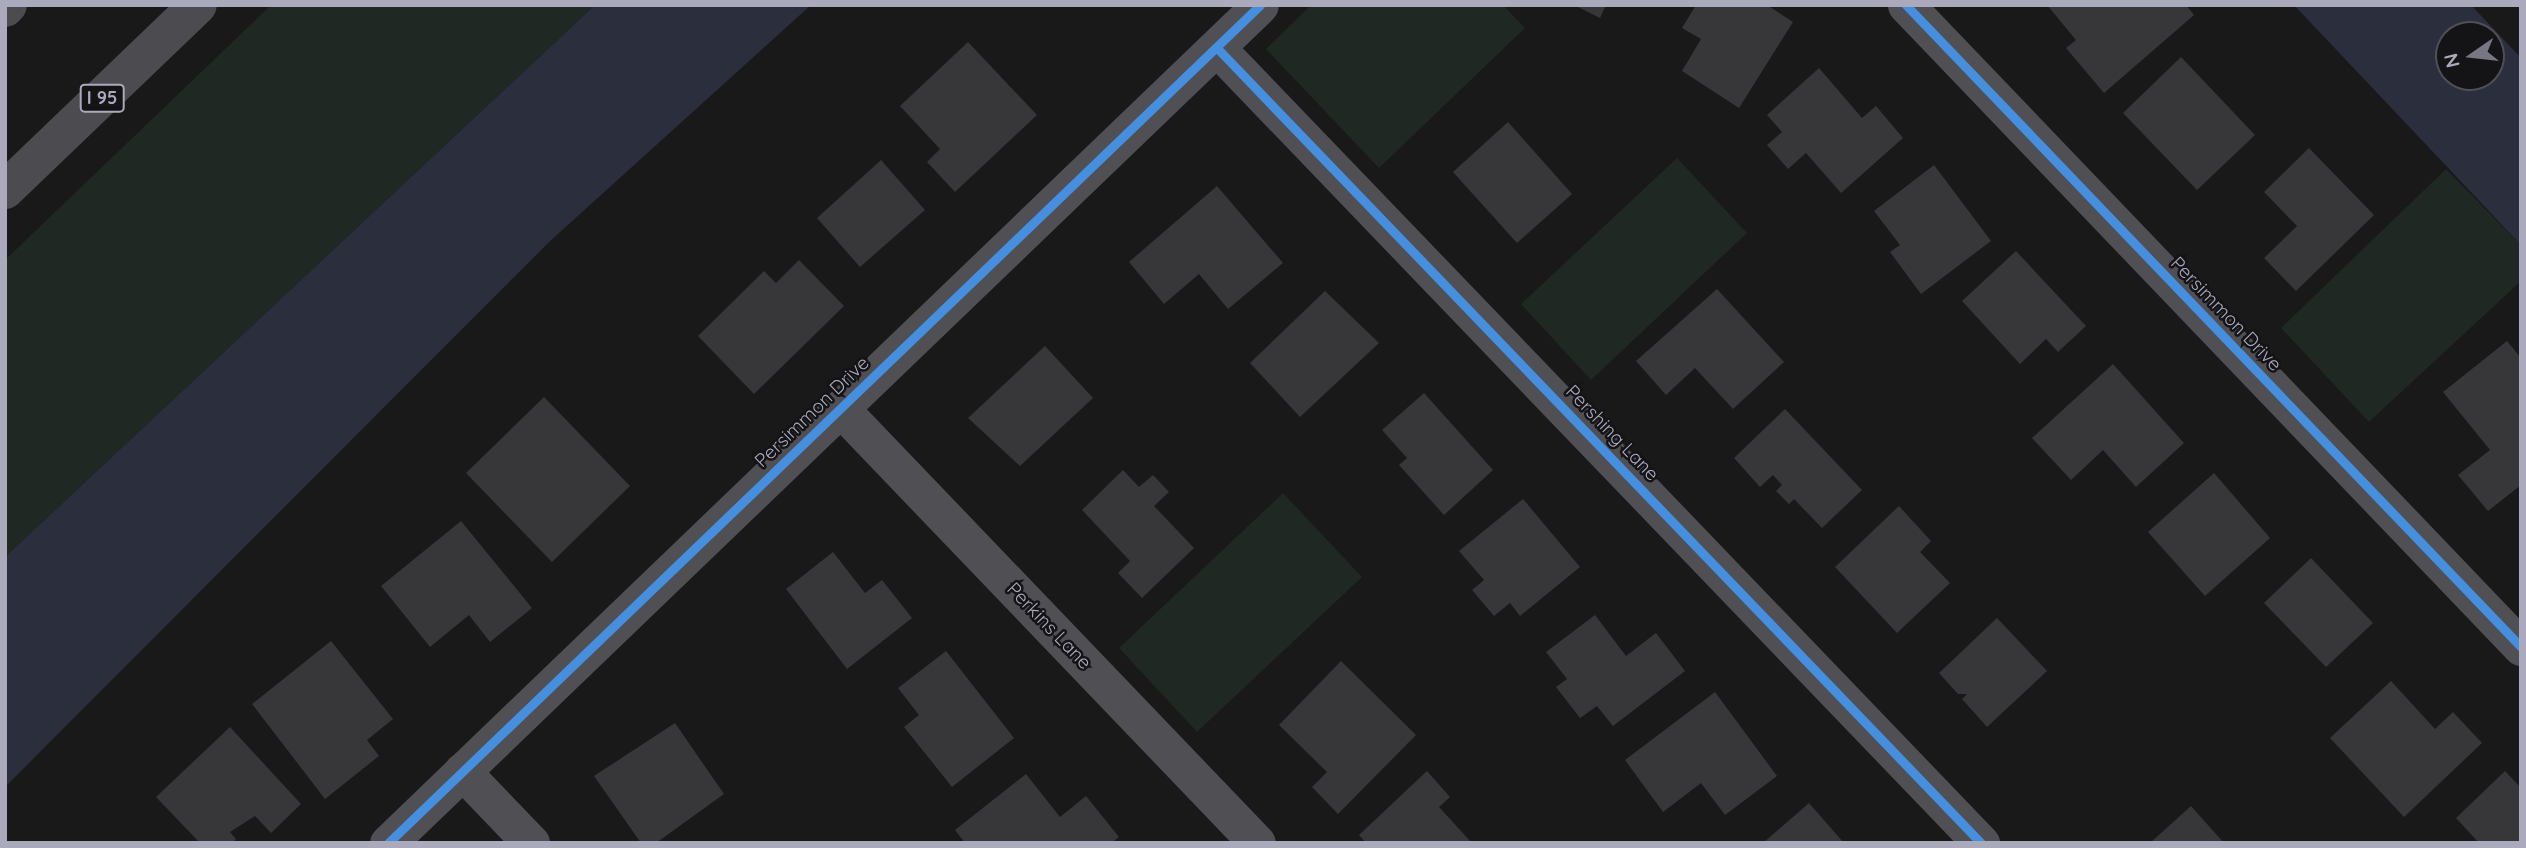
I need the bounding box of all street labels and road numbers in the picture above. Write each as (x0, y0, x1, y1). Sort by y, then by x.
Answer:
road number: I 95 (79, 84, 125, 113)
street label: Persimmon Drive (2166, 252, 2286, 376)
street label: Persimmon Drive (750, 352, 874, 472)
street label: Pershing Lane (1561, 380, 1663, 486)
street label: Perkins Lane (1002, 578, 1096, 674)

